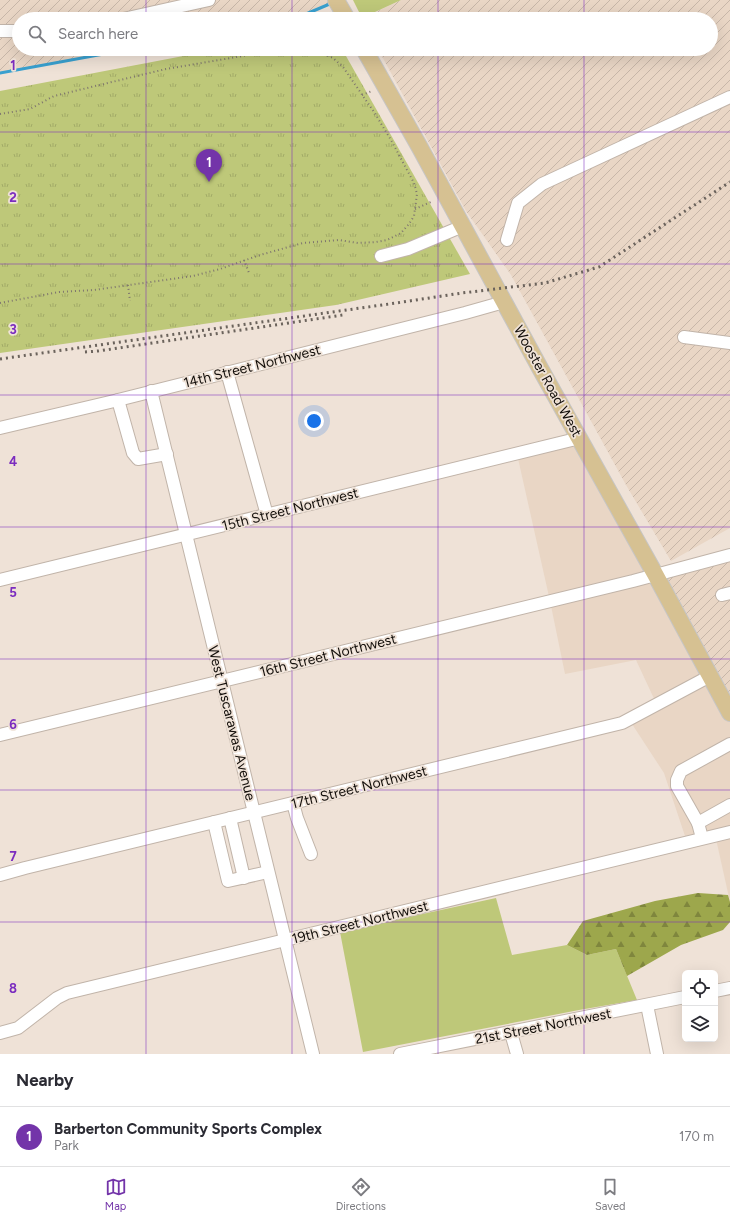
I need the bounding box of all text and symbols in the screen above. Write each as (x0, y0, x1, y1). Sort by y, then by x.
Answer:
search box (12, 12, 718, 56)
icon: search (26, 23, 48, 45)
text: Search here (58, 25, 138, 43)
text: 1 (10, 58, 16, 73)
pin: 1 (196, 149, 222, 182)
text: 2 (9, 190, 17, 205)
text: 3 (9, 322, 17, 337)
street label: Wooster Road West (510, 323, 585, 440)
street label: 14th Street Northwest (182, 341, 322, 392)
your location (304, 411, 324, 431)
text: 4 (9, 454, 17, 469)
street label: 15th Street Northwest (220, 484, 360, 535)
text: 5 (9, 585, 17, 600)
street label: 16th Street Northwest (258, 630, 398, 681)
street label: West Tuscarawas Avenue (204, 644, 259, 803)
text: 6 (9, 717, 17, 732)
street label: 17th Street Northwest (289, 762, 429, 813)
text: 7 (9, 849, 17, 864)
street label: 19th Street Northwest (290, 897, 430, 948)
map controls (682, 970, 718, 1042)
button: locate (682, 970, 718, 1006)
text: 8 (9, 981, 17, 996)
street label: 21st Street Northwest (473, 1005, 613, 1048)
button: layers (682, 1006, 718, 1042)
text: Nearby (16, 1070, 74, 1090)
text: Barberton Community Sports Complex (54, 1120, 322, 1138)
text: 1 (26, 1129, 32, 1144)
text: 170 m (679, 1129, 714, 1144)
text: Park (54, 1138, 79, 1153)
tab: Map (105, 1176, 127, 1213)
tab: Directions (336, 1176, 386, 1213)
tab: Saved (595, 1176, 625, 1213)

